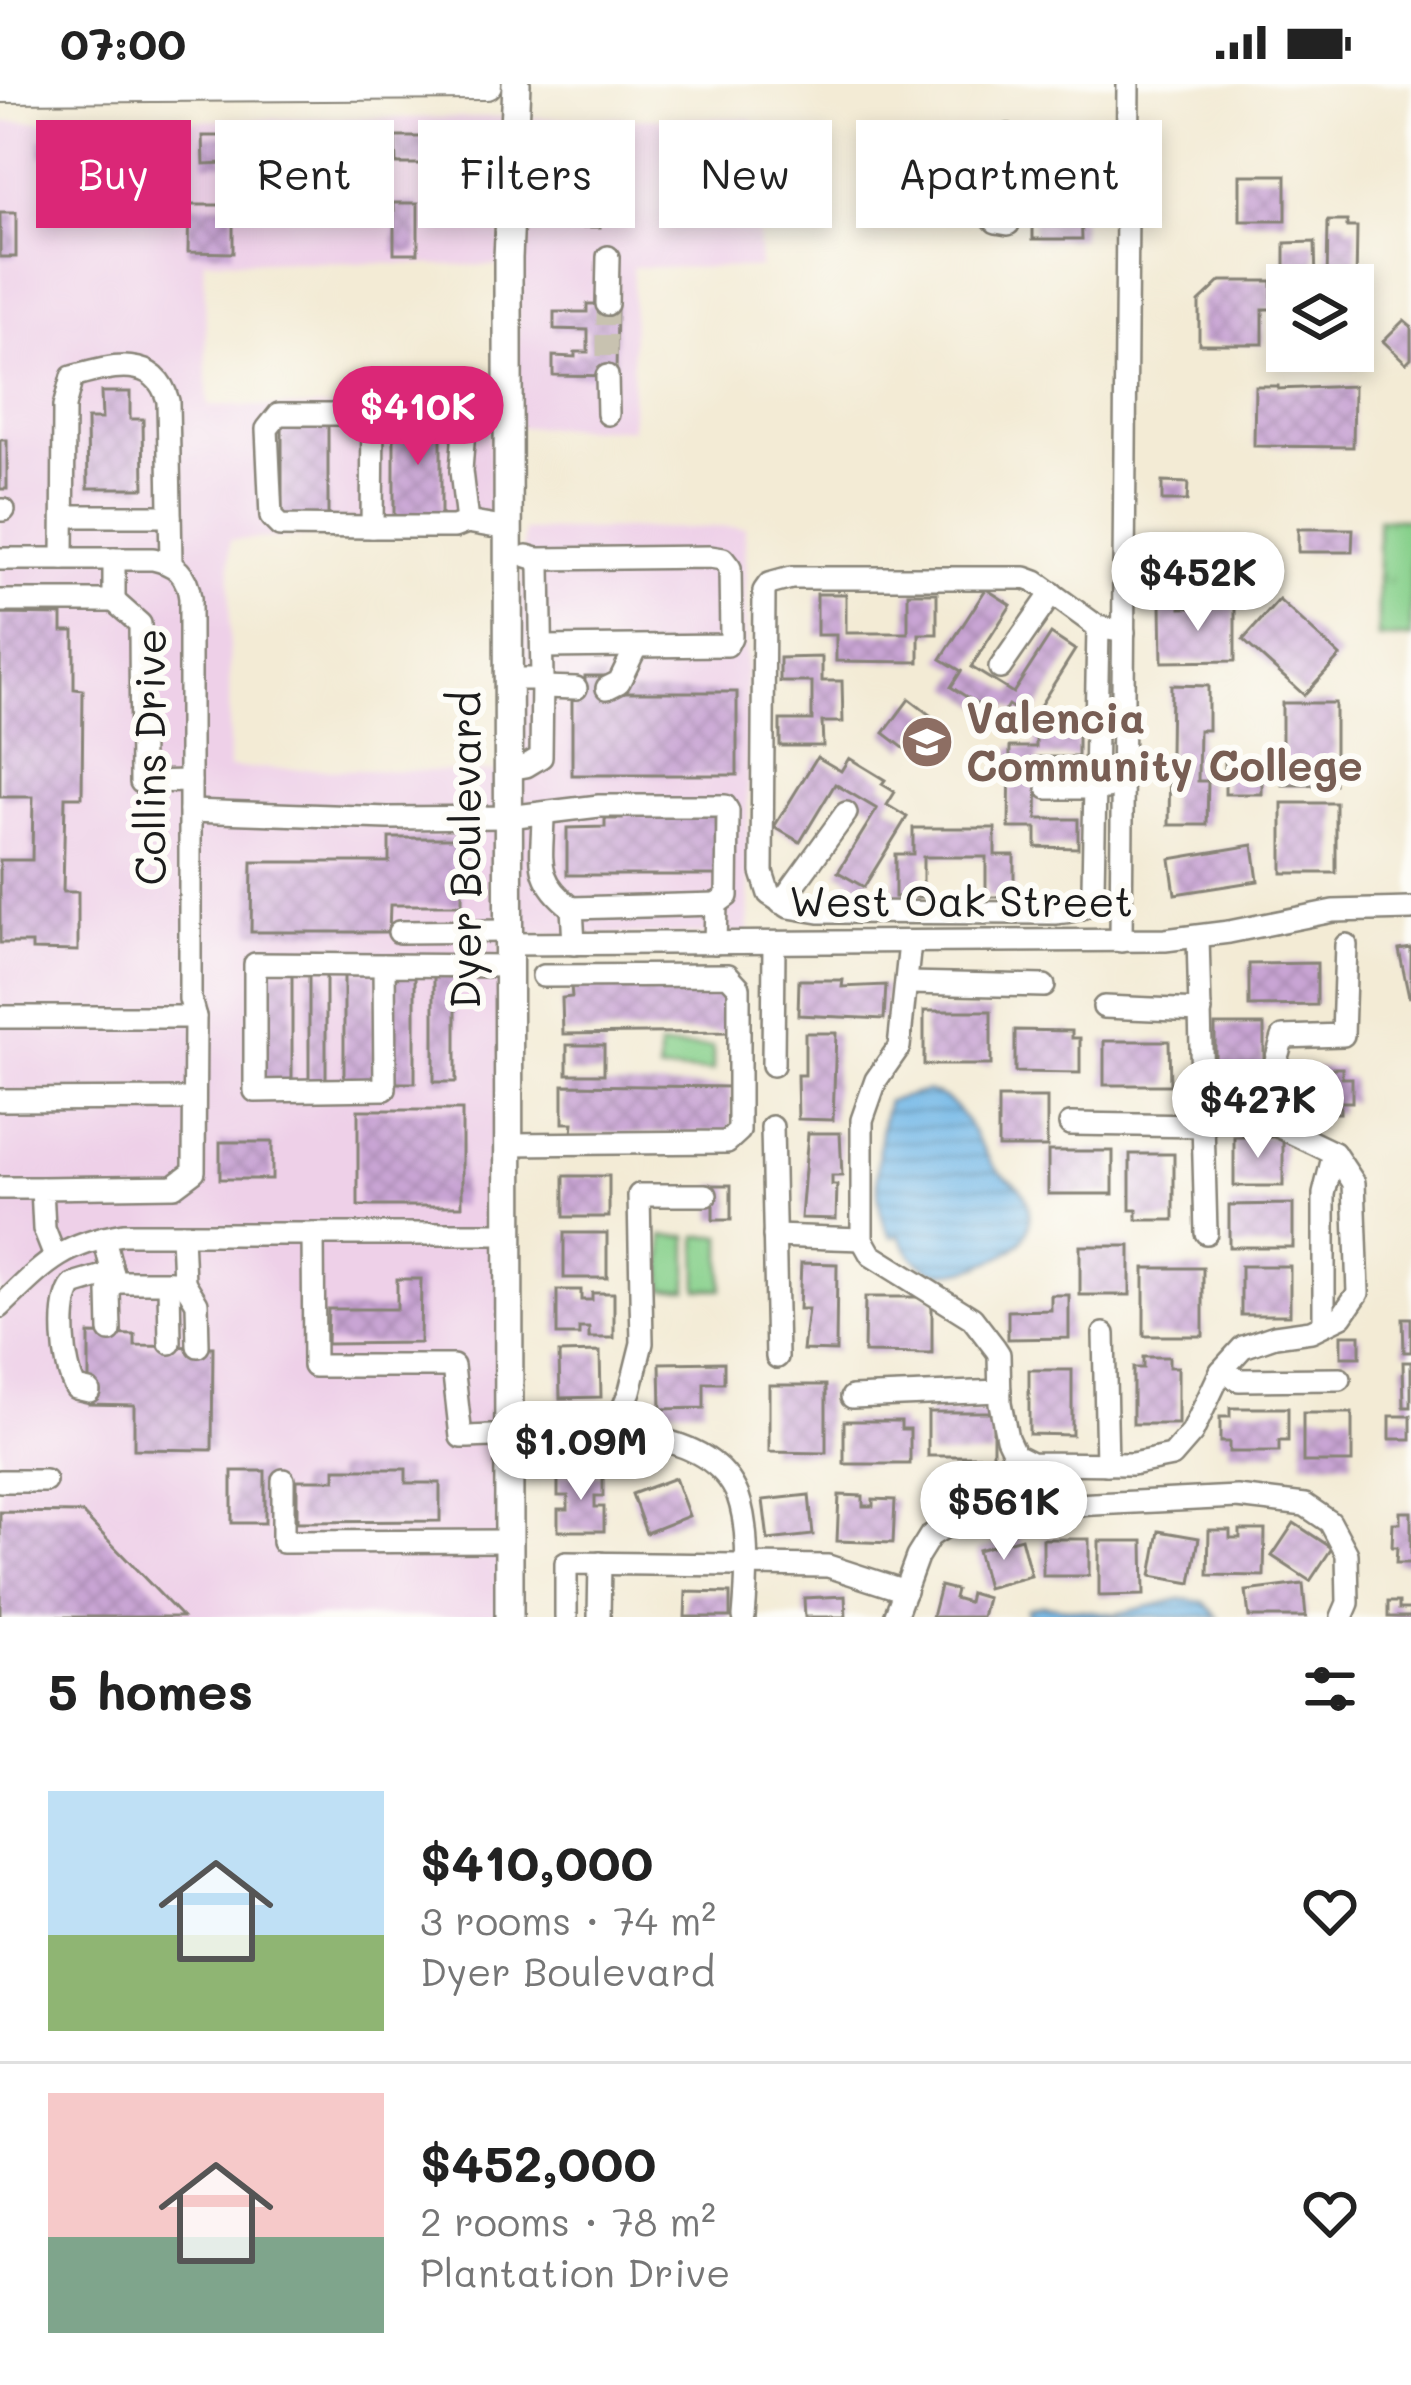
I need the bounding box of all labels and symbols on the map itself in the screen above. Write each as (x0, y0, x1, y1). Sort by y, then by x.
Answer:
pin: $410K (334, 366, 502, 468)
pin: $452K (1114, 532, 1282, 634)
street label: Collins Drive (122, 629, 177, 885)
place label: Valencia Community College (966, 689, 1363, 792)
street label: Dyer Boulevard (437, 691, 492, 1009)
school or university icon: Valencia Community College (899, 714, 955, 770)
street label: West Oak Street (789, 873, 1133, 928)
pin: $427K (1174, 1059, 1342, 1161)
pin: $1.09M (483, 1401, 679, 1503)
pin: $561K (920, 1461, 1088, 1563)

